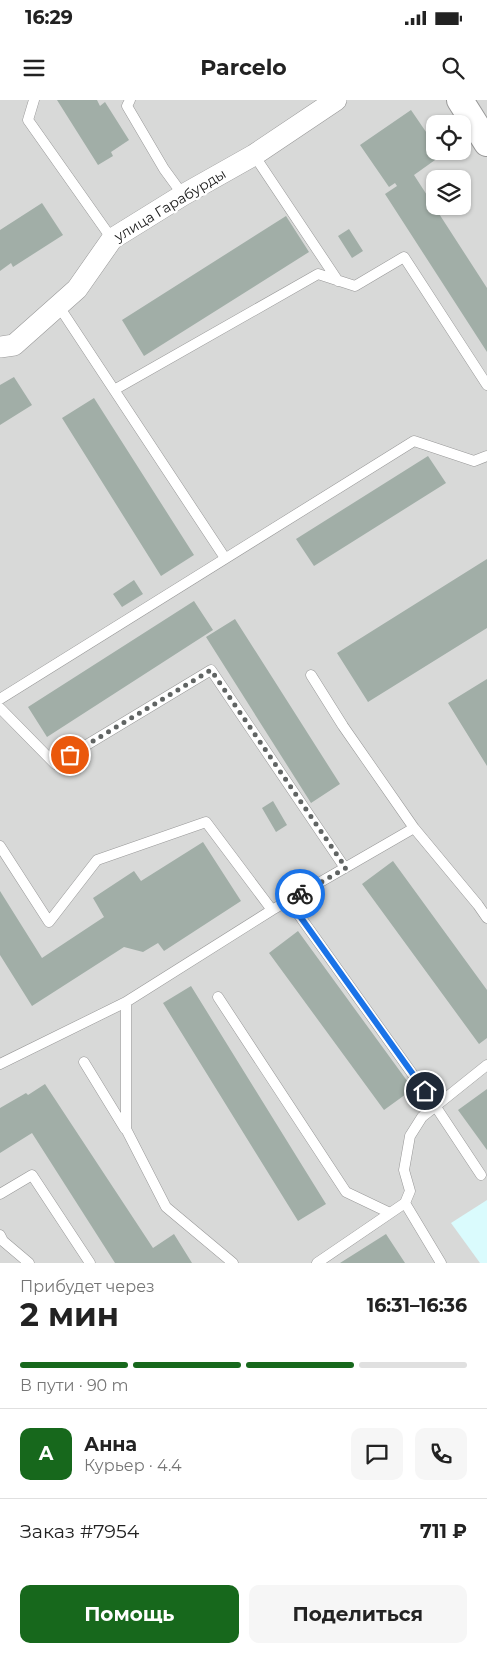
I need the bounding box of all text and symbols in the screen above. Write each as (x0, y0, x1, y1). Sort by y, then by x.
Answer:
text: 16:29 (25, 6, 73, 29)
icon: menu (20, 54, 48, 82)
text: Parcelo (200, 54, 287, 81)
icon: search (439, 54, 467, 82)
map controls (426, 115, 471, 215)
button: locate (426, 115, 471, 160)
street label: улица Гарабурды (110, 164, 229, 246)
button: layers (426, 170, 471, 215)
pin (49, 734, 91, 776)
icon: bag (56, 741, 84, 769)
courier (275, 869, 325, 919)
icon: bike (286, 880, 314, 908)
pin (404, 1070, 446, 1112)
icon: home (411, 1077, 439, 1105)
text: Прибудет через (20, 1277, 155, 1296)
text: 16:31–16:36 (367, 1294, 467, 1317)
text: 2 мин (20, 1295, 119, 1334)
text: В пути · 90 m (20, 1376, 128, 1395)
button: chat (351, 1428, 403, 1480)
button: phone (415, 1428, 467, 1480)
text: Анна (84, 1433, 137, 1456)
text: А (38, 1442, 54, 1465)
text: Курьер · 4.4 (84, 1456, 182, 1475)
text: Заказ #7954 (20, 1520, 139, 1543)
text: 711 ₽ (420, 1520, 467, 1543)
button: Помощь (20, 1585, 239, 1643)
button: Поделиться (249, 1585, 467, 1643)

